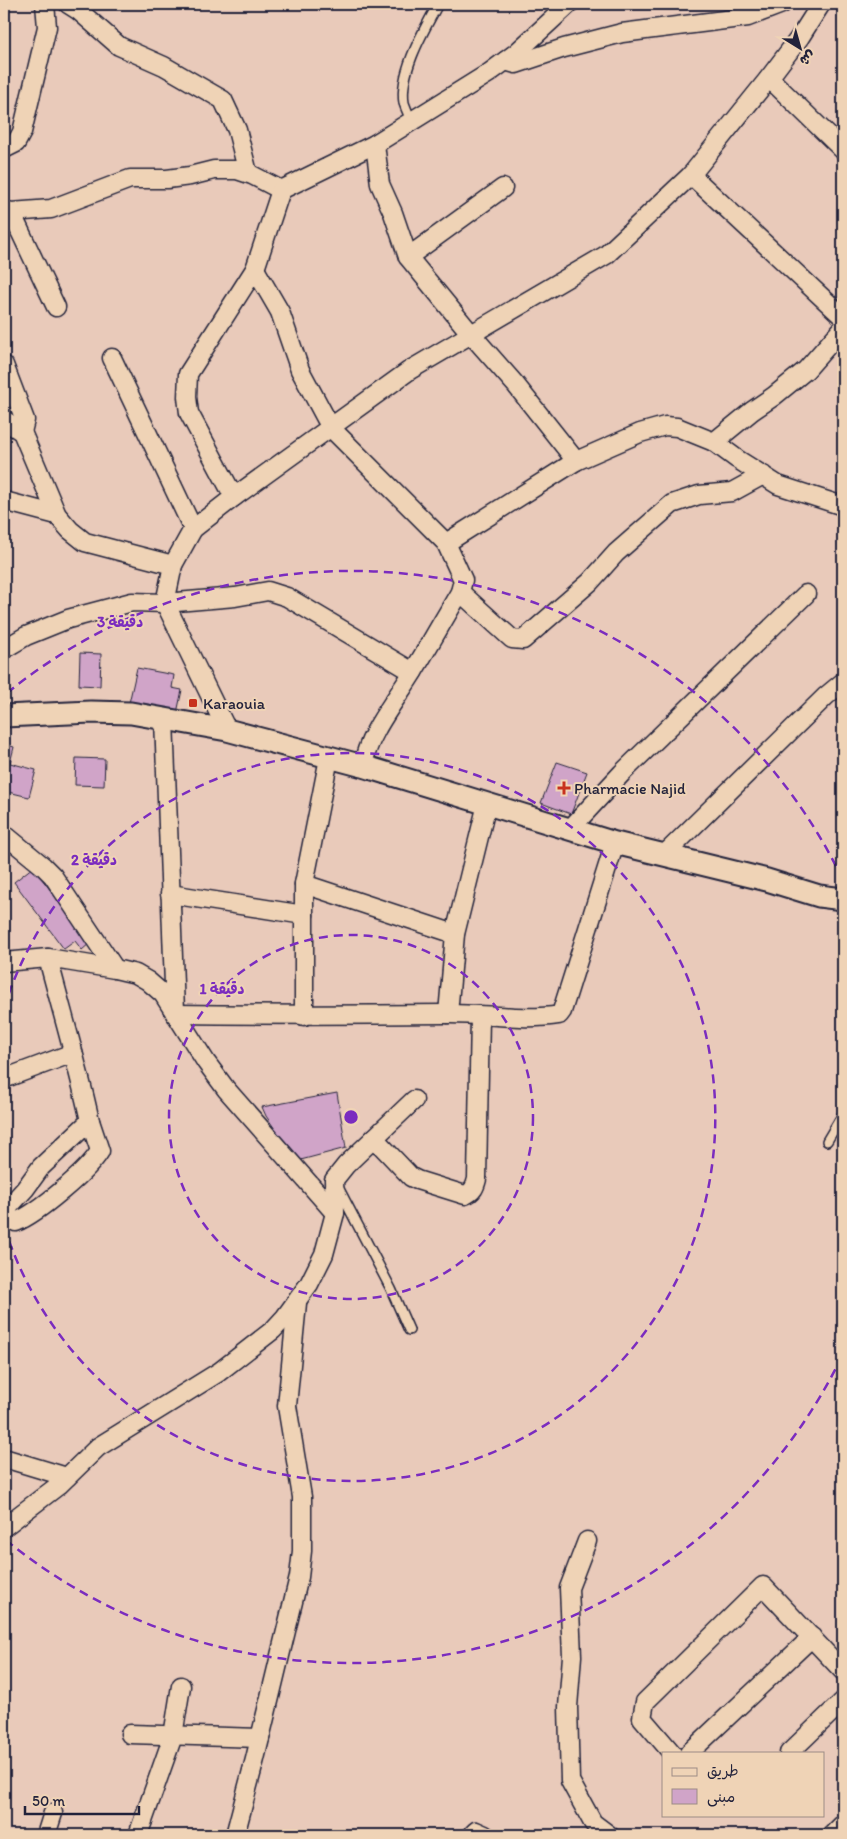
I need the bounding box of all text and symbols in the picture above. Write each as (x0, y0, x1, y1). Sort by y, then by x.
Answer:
north arrow (774, 22, 824, 72)
text: ش (796, 47, 819, 69)
text: 3 دقيقة (97, 613, 143, 631)
place label: Karaouia (203, 694, 266, 713)
marker: Karaouia (187, 697, 199, 709)
place label: Pharmacie Najid (574, 779, 686, 798)
marker: Pharmacie Najid (558, 782, 570, 794)
text: 2 دقيقة (71, 851, 117, 869)
text: 1 دقيقة (200, 980, 245, 998)
centre of rings (342, 1108, 360, 1126)
legend (662, 1752, 824, 1816)
text: طريق (707, 1762, 739, 1780)
scale bar (25, 1784, 139, 1816)
text: مبنى (707, 1788, 735, 1807)
text: 50 m (32, 1792, 65, 1810)

